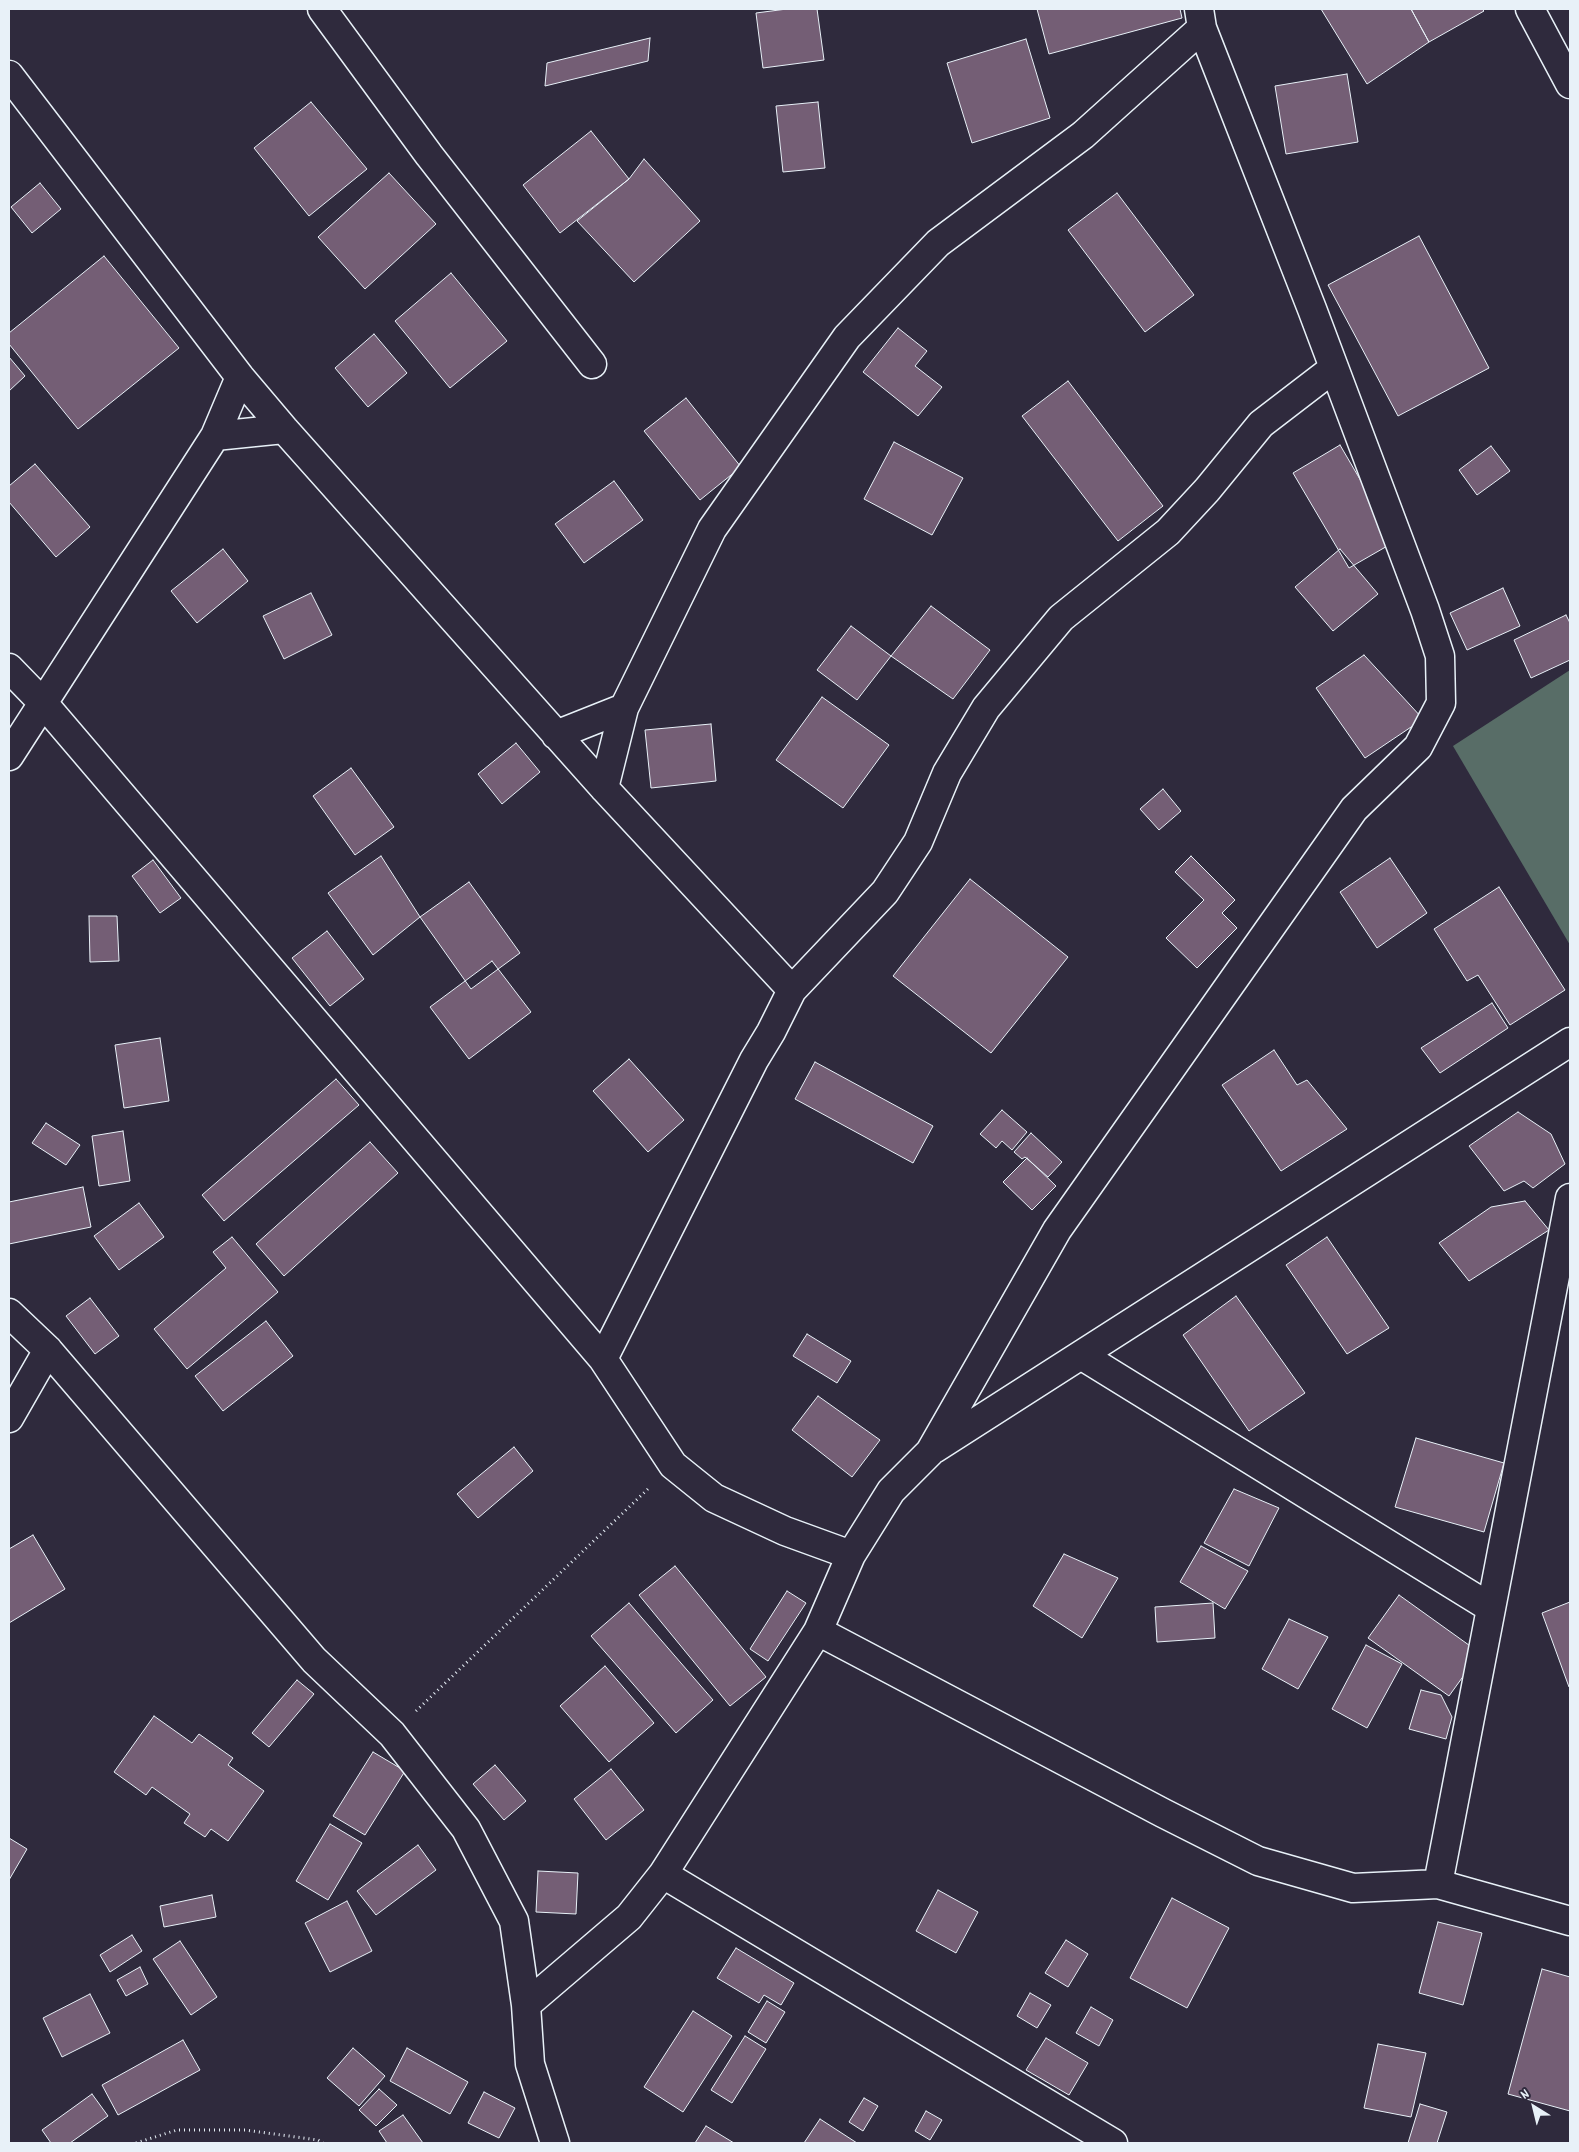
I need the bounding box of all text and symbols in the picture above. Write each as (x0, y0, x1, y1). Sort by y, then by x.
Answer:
north arrow (1509, 2082, 1559, 2132)
text: N (1516, 2085, 1534, 2105)

